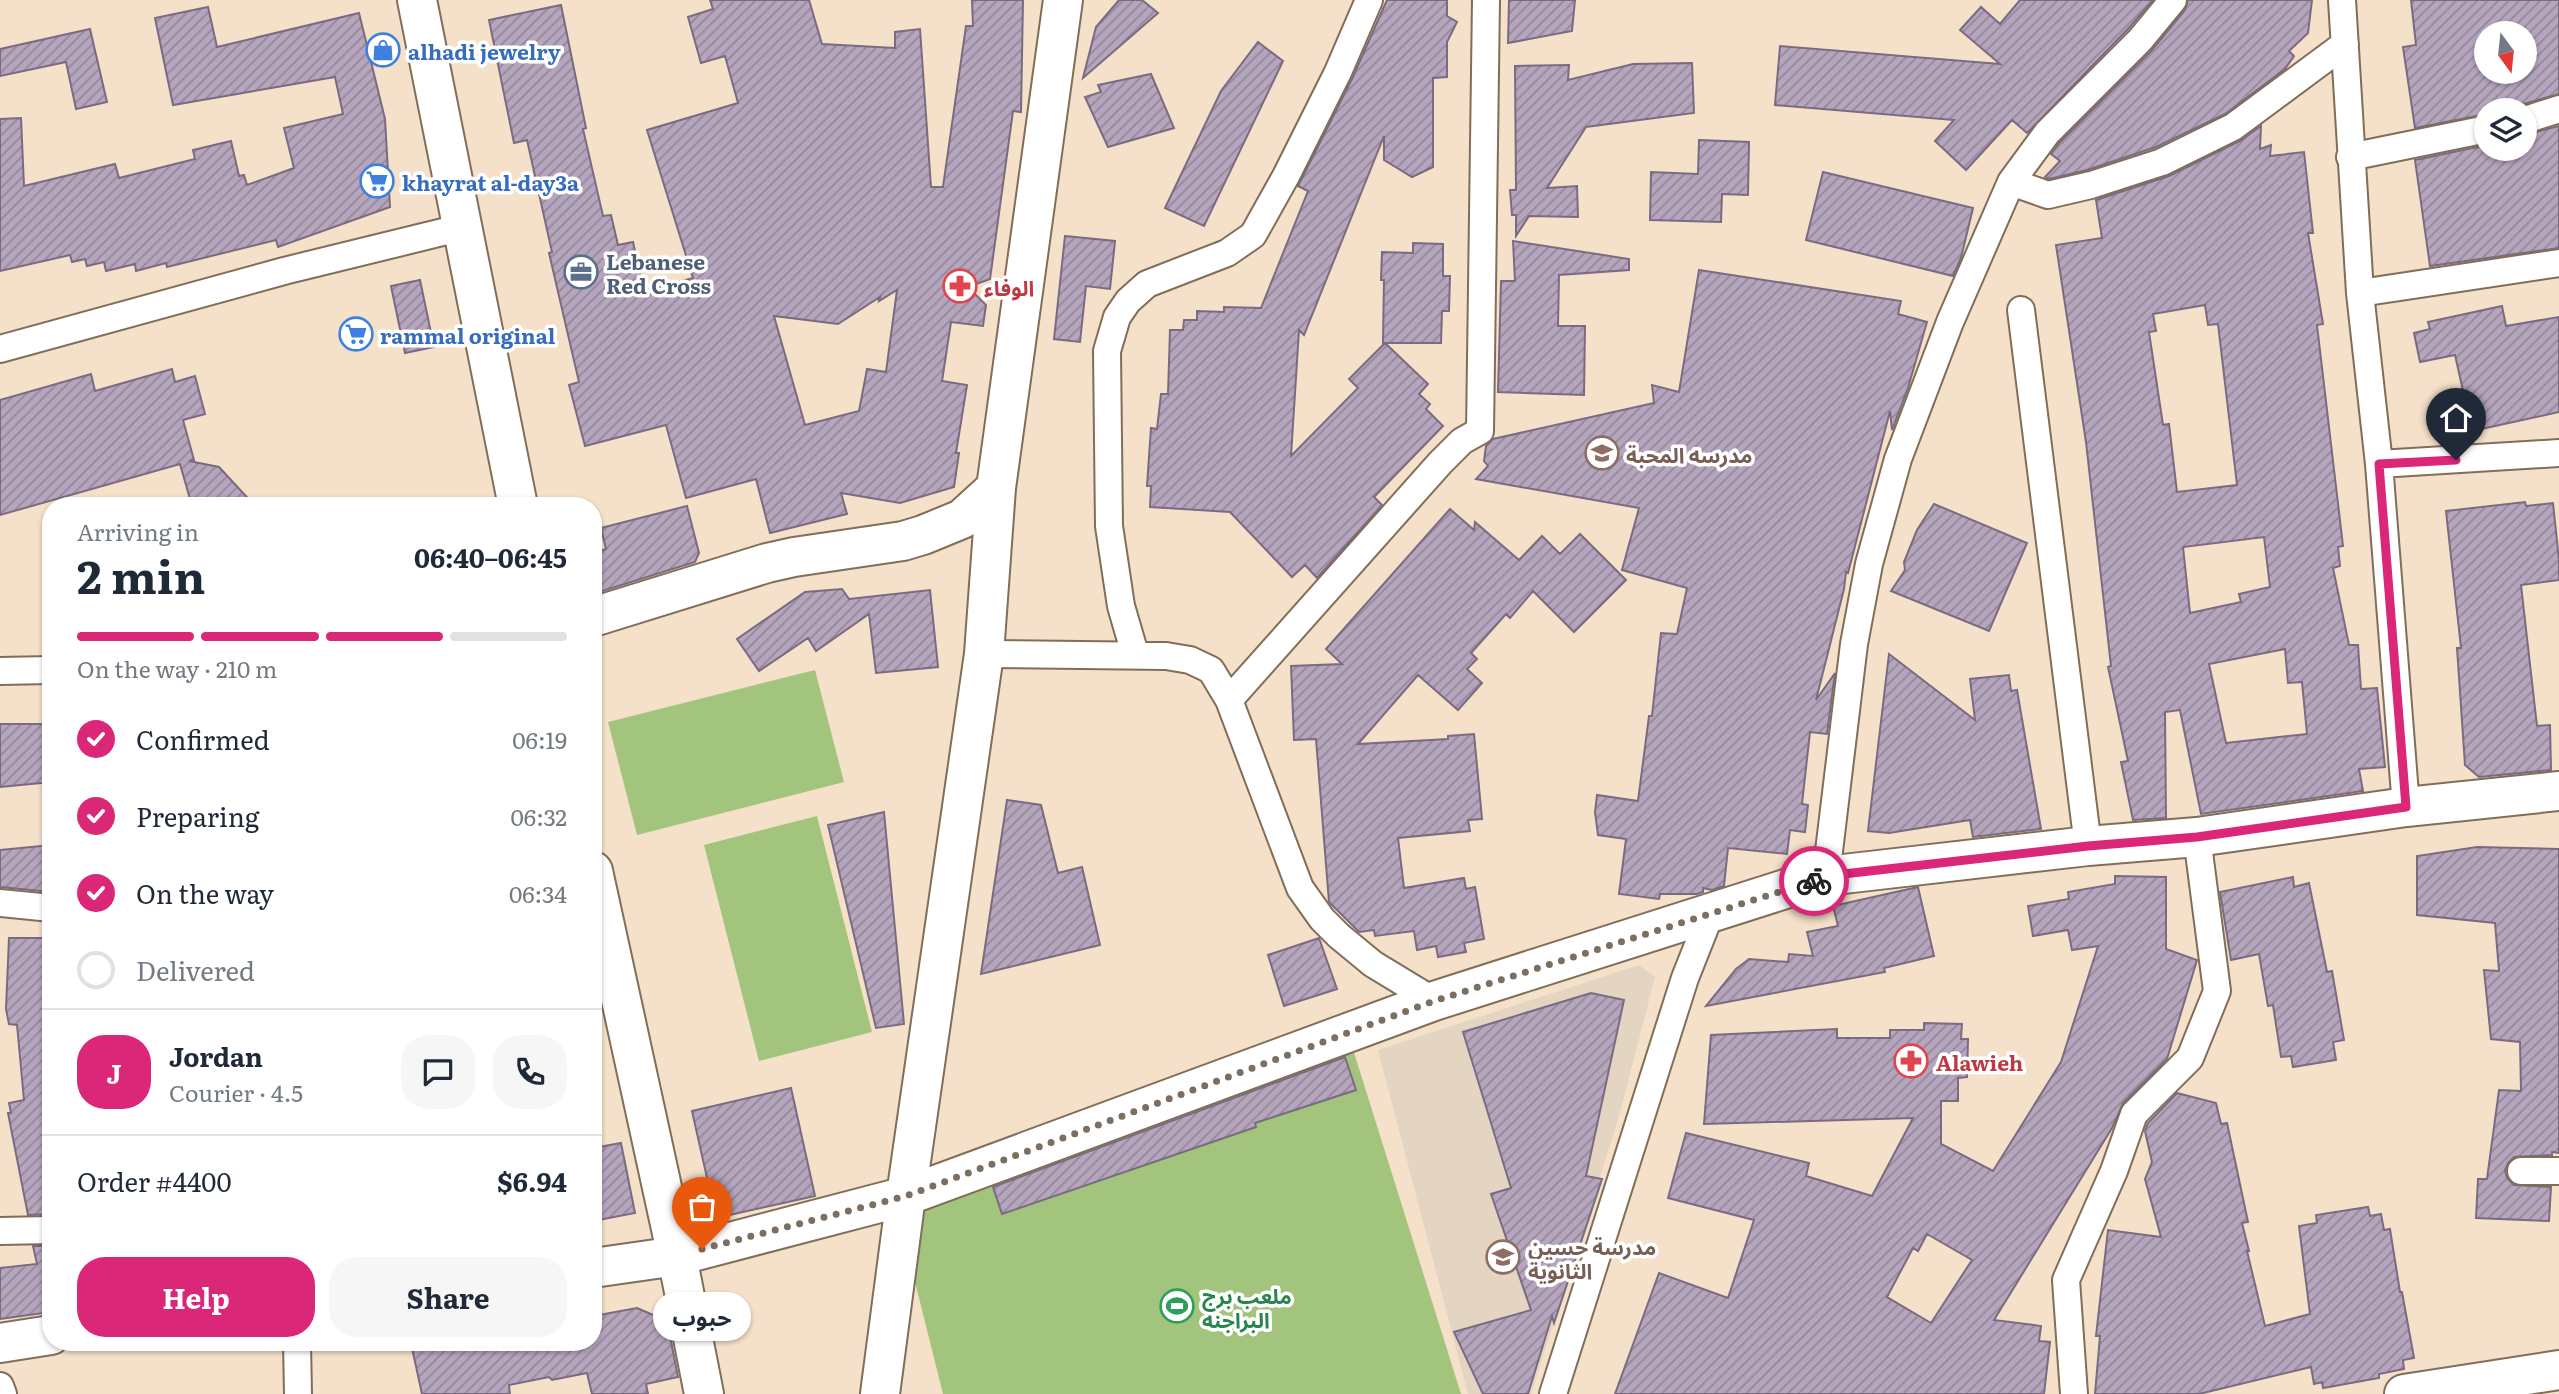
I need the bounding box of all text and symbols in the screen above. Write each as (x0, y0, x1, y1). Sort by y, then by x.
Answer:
north arrow (2474, 21, 2538, 84)
map controls (2474, 21, 2537, 161)
shop icon: alhadi jewelry (364, 31, 402, 69)
place label: alhadi jewelry (408, 35, 561, 66)
button: layers (2474, 98, 2537, 161)
supermarket icon: khayrat al-day3a (358, 162, 396, 200)
place label: khayrat al-day3a (402, 166, 580, 197)
place label: Lebanese Red Cross (606, 245, 711, 300)
office icon: Lebanese Red Cross (562, 253, 600, 291)
pharmacy icon: الوفاء (941, 267, 979, 305)
place label: الوفاء (984, 271, 1034, 302)
supermarket icon: rammal original (337, 315, 375, 353)
place label: rammal original (380, 319, 556, 350)
pin (2426, 388, 2486, 460)
icon: home (2437, 399, 2475, 437)
school or university icon: مدرسه المحبة (1583, 434, 1621, 472)
place label: مدرسه المحبة (1626, 438, 1753, 469)
text: Arriving in (77, 514, 199, 548)
text: 06:40–06:45 (414, 537, 567, 576)
text: 2 min (77, 540, 206, 608)
text: On the way · 210 m (77, 651, 277, 685)
text: Confirmed (136, 719, 270, 758)
icon: check (77, 720, 115, 758)
text: 06:19 (512, 722, 567, 756)
text: Preparing (136, 796, 259, 835)
icon: check (77, 797, 115, 835)
text: 06:32 (510, 799, 567, 833)
courier (1779, 846, 1849, 916)
icon: bike (1795, 862, 1833, 900)
text: On the way (136, 873, 274, 912)
icon: check (77, 874, 115, 912)
text: 06:34 (509, 876, 567, 910)
text: Delivered (136, 950, 255, 989)
button: chat (401, 1035, 475, 1109)
button: phone (493, 1035, 567, 1109)
text: Jordan (169, 1036, 263, 1075)
pharmacy icon: Alawieh (1892, 1042, 1930, 1080)
place label: Alawieh (1936, 1046, 2023, 1077)
text: J (107, 1053, 121, 1092)
text: Courier · 4.5 (169, 1075, 303, 1109)
text: Order #4400 (77, 1161, 231, 1200)
text: $6.94 (497, 1161, 567, 1200)
pin (672, 1177, 732, 1249)
icon: bag (683, 1188, 721, 1226)
place label: مدرسة حسين الثانوية (1528, 1230, 1656, 1285)
school or university icon: مدرسة حسين الثانوية (1484, 1238, 1522, 1276)
button: Help (77, 1257, 315, 1337)
button: Share (329, 1257, 567, 1337)
place label: ملعب برج البراجنه (1202, 1279, 1292, 1334)
sports icon: ملعب برج البراجنه (1158, 1287, 1196, 1325)
callout: حبوب (653, 1291, 751, 1340)
text: حبوب (673, 1299, 731, 1333)

